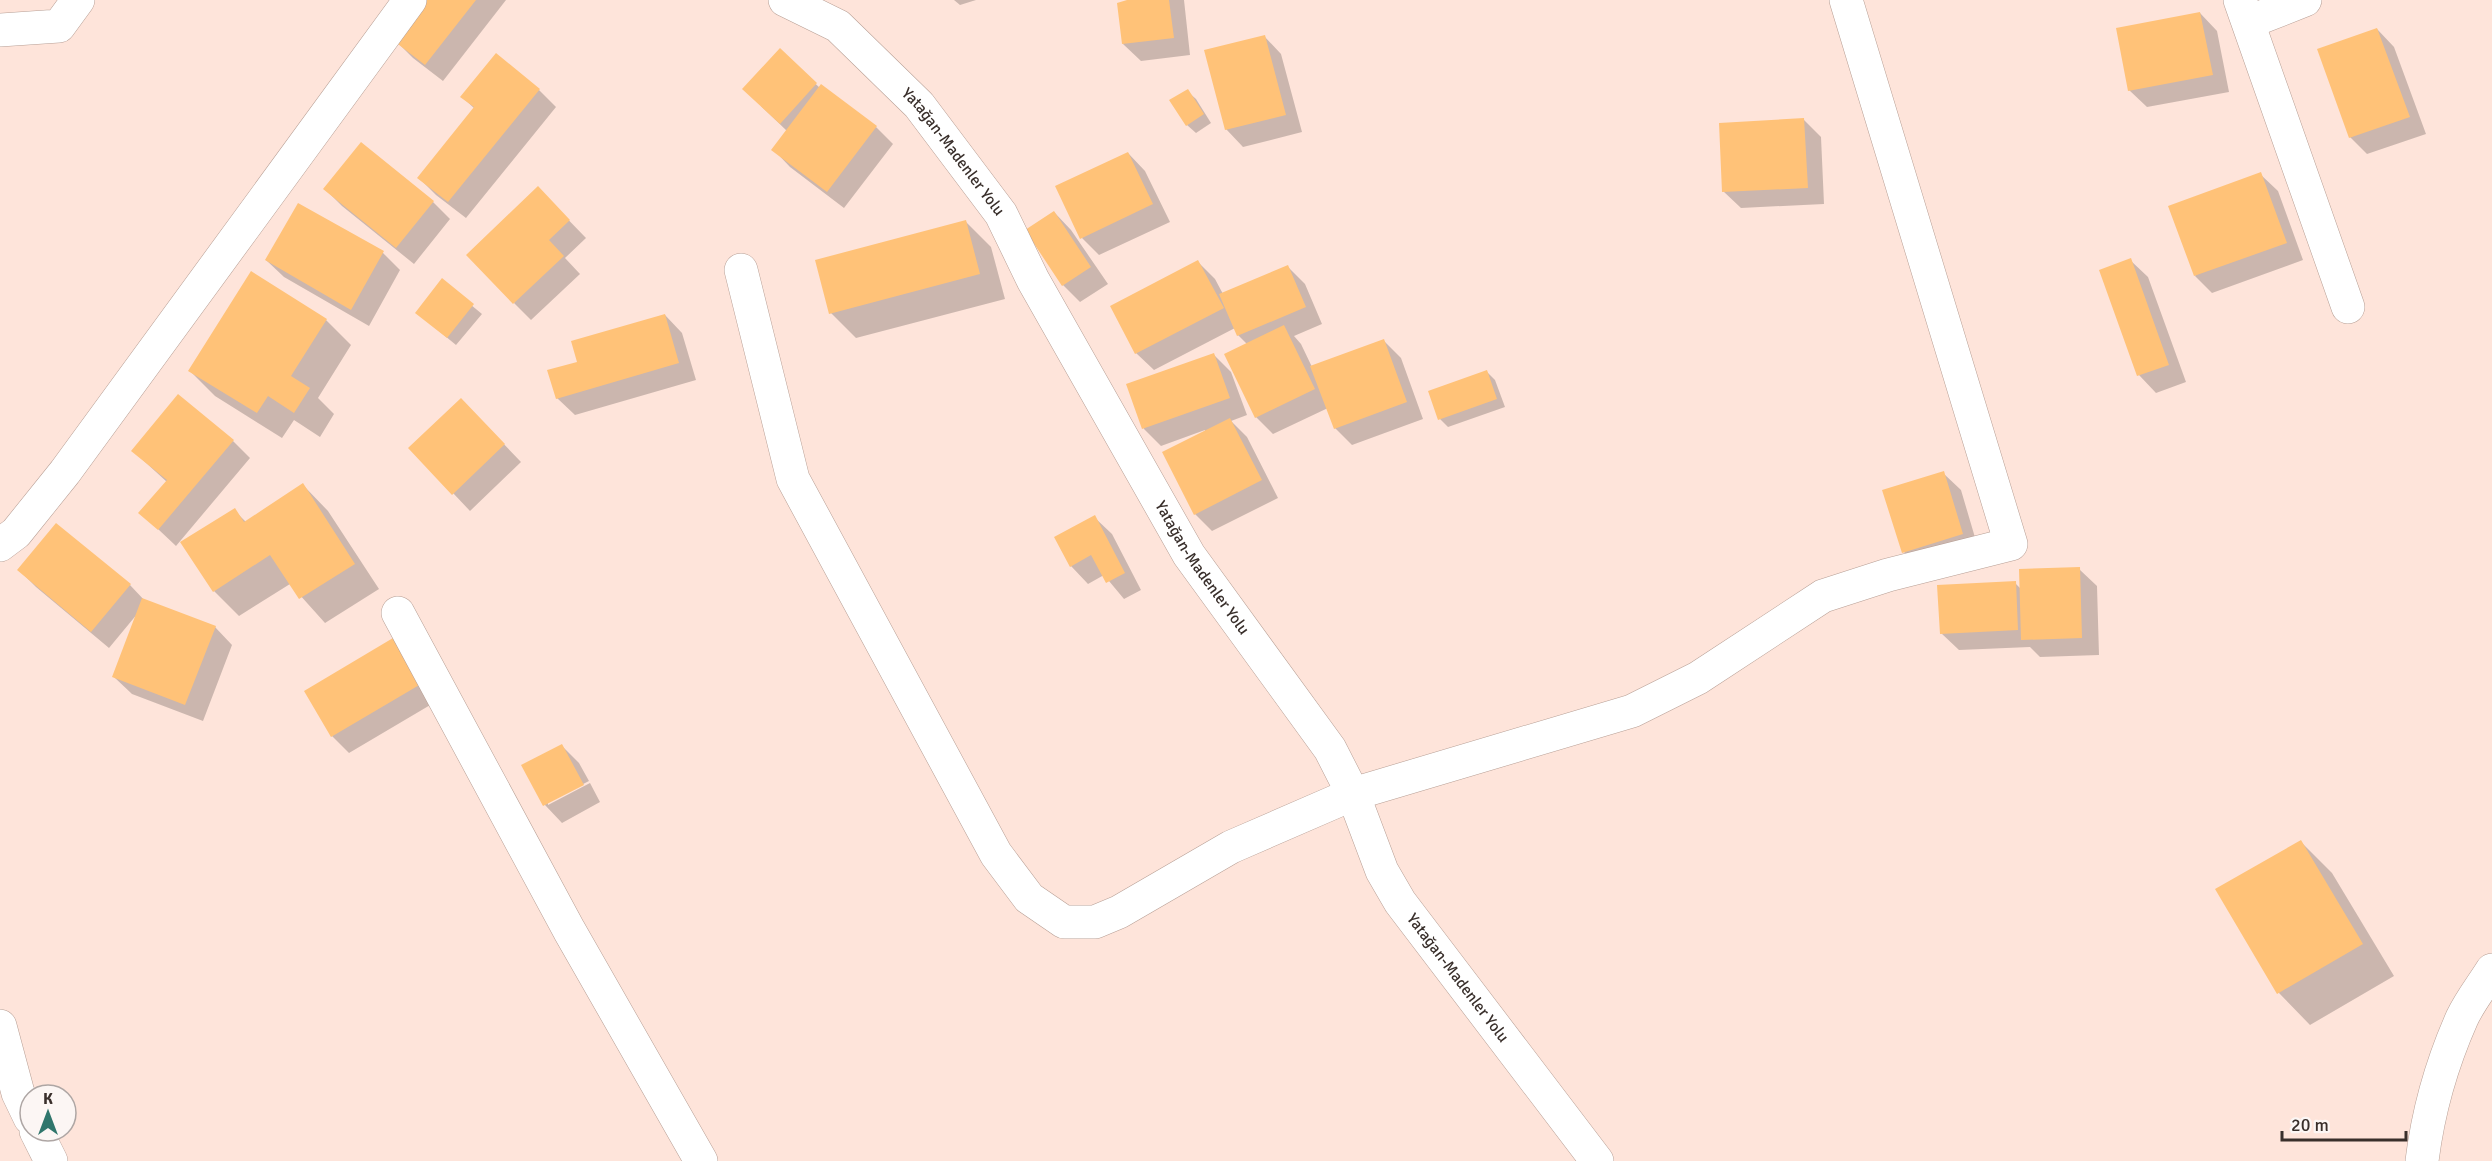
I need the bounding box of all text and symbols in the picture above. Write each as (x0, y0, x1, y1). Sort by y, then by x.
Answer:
street label: Yatağan-Madenler Yolu (897, 83, 1009, 220)
street label: Yatağan-Madenler Yolu (1150, 497, 1254, 639)
street label: Yatağan-Madenler Yolu (1402, 909, 1513, 1046)
north arrow (18, 1083, 78, 1143)
text: K (43, 1089, 53, 1109)
scale bar (2282, 1104, 2406, 1142)
text: 20 m (2291, 1114, 2329, 1136)

